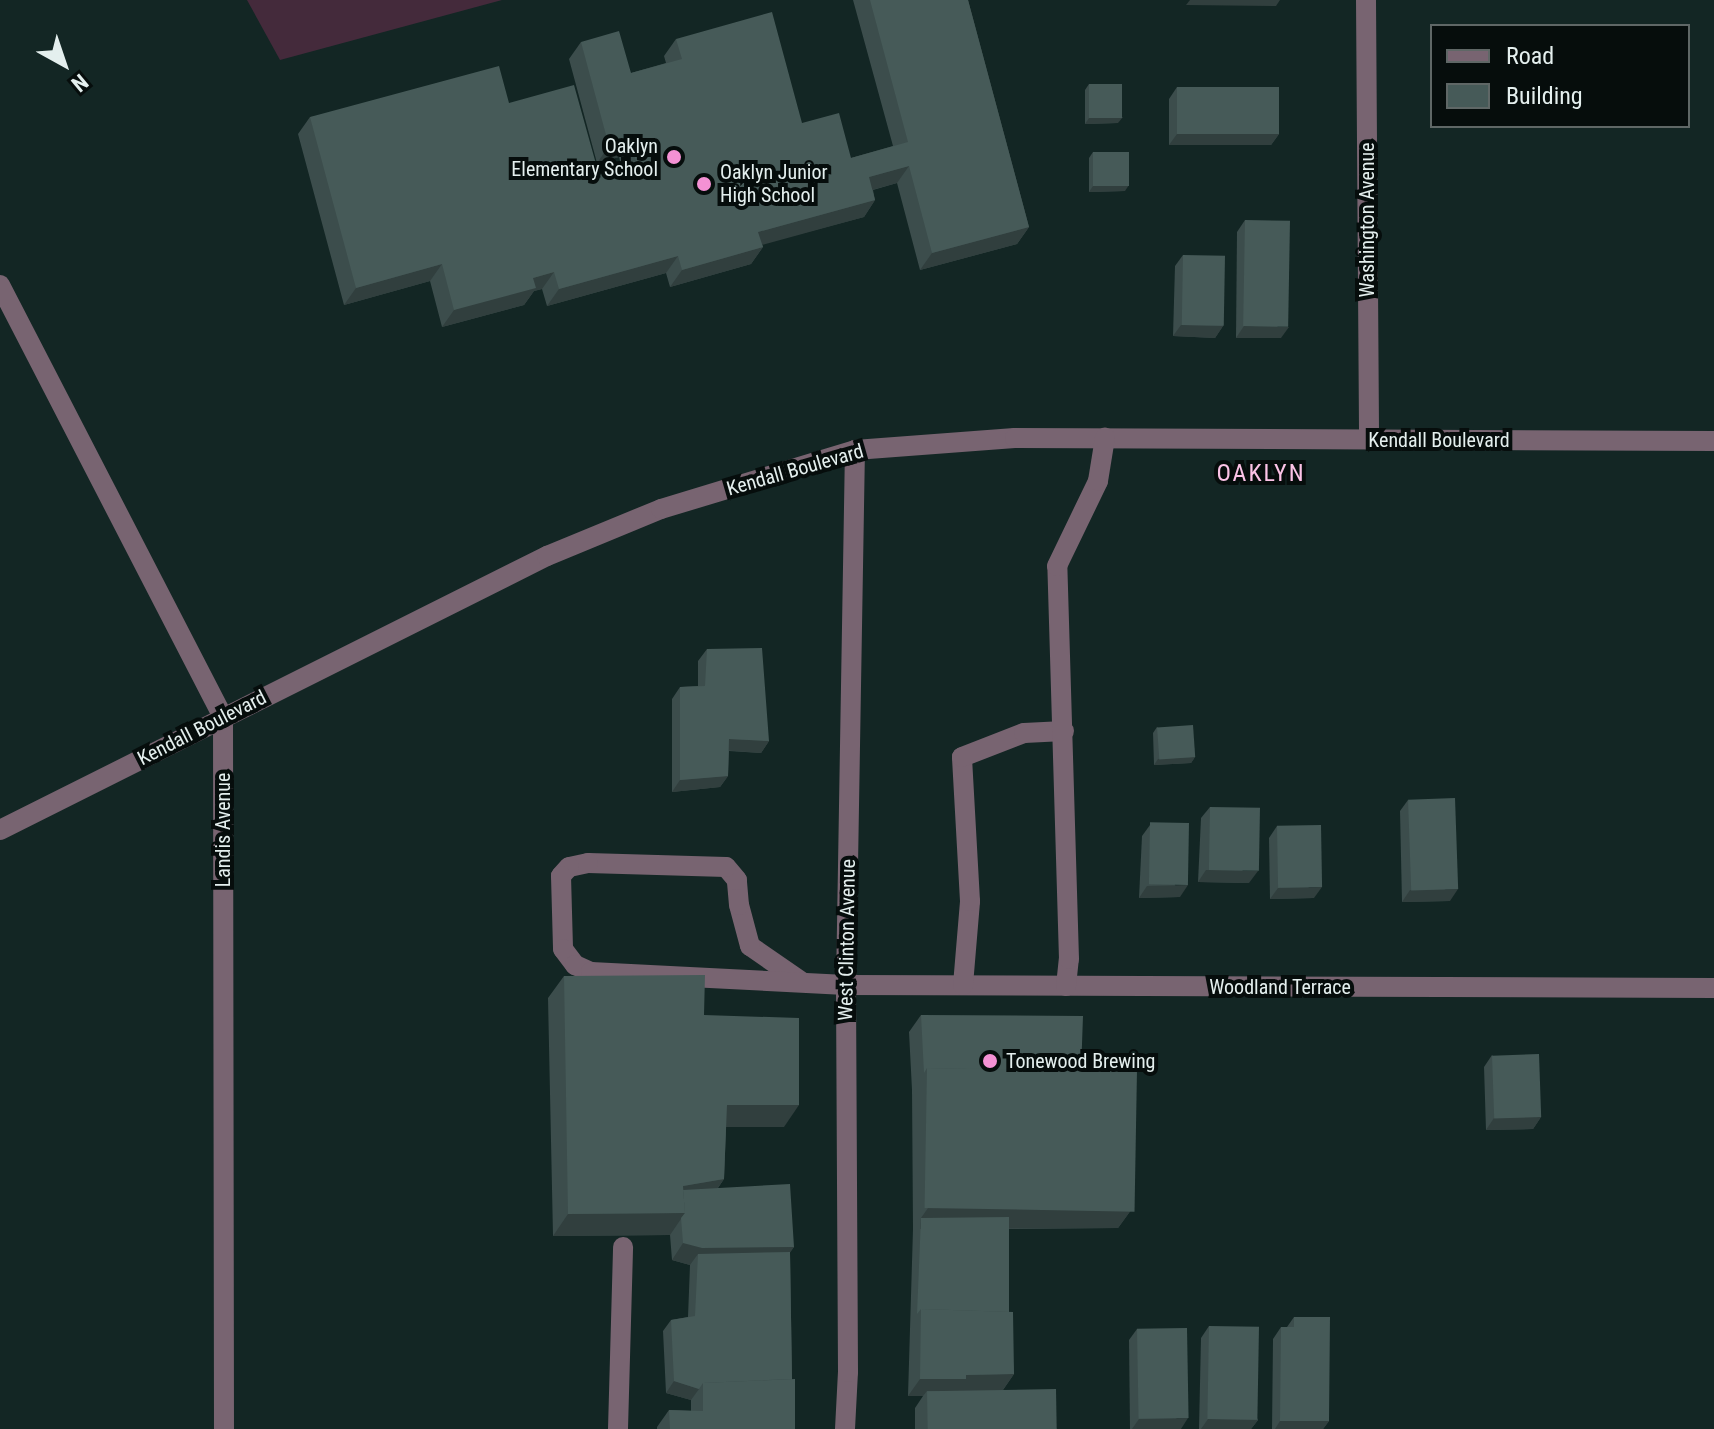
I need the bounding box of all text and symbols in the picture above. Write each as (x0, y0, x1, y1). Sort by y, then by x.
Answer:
north arrow (24, 24, 104, 104)
legend (1430, 24, 1690, 128)
text: Road (1506, 42, 1554, 70)
text: N (67, 69, 93, 97)
text: Building (1506, 82, 1583, 110)
place label: Oaklyn Elementary School (511, 134, 658, 181)
street label: Washington Avenue (1355, 142, 1379, 298)
marker: Oaklyn Elementary School (665, 148, 683, 166)
place label: Oaklyn Junior High School (720, 160, 828, 207)
marker: Oaklyn Junior High School (695, 175, 713, 193)
street label: Kendall Boulevard (1368, 428, 1510, 452)
street label: Kendall Boulevard (724, 439, 866, 501)
district label: OAKLYN (1216, 460, 1306, 488)
street label: Kendall Boulevard (134, 685, 270, 771)
street label: Landis Avenue (211, 773, 235, 887)
street label: West Clinton Avenue (834, 859, 860, 1021)
street label: Woodland Terrace (1209, 975, 1351, 999)
place label: Tonewood Brewing (1006, 1049, 1155, 1073)
marker: Tonewood Brewing (981, 1052, 999, 1070)

